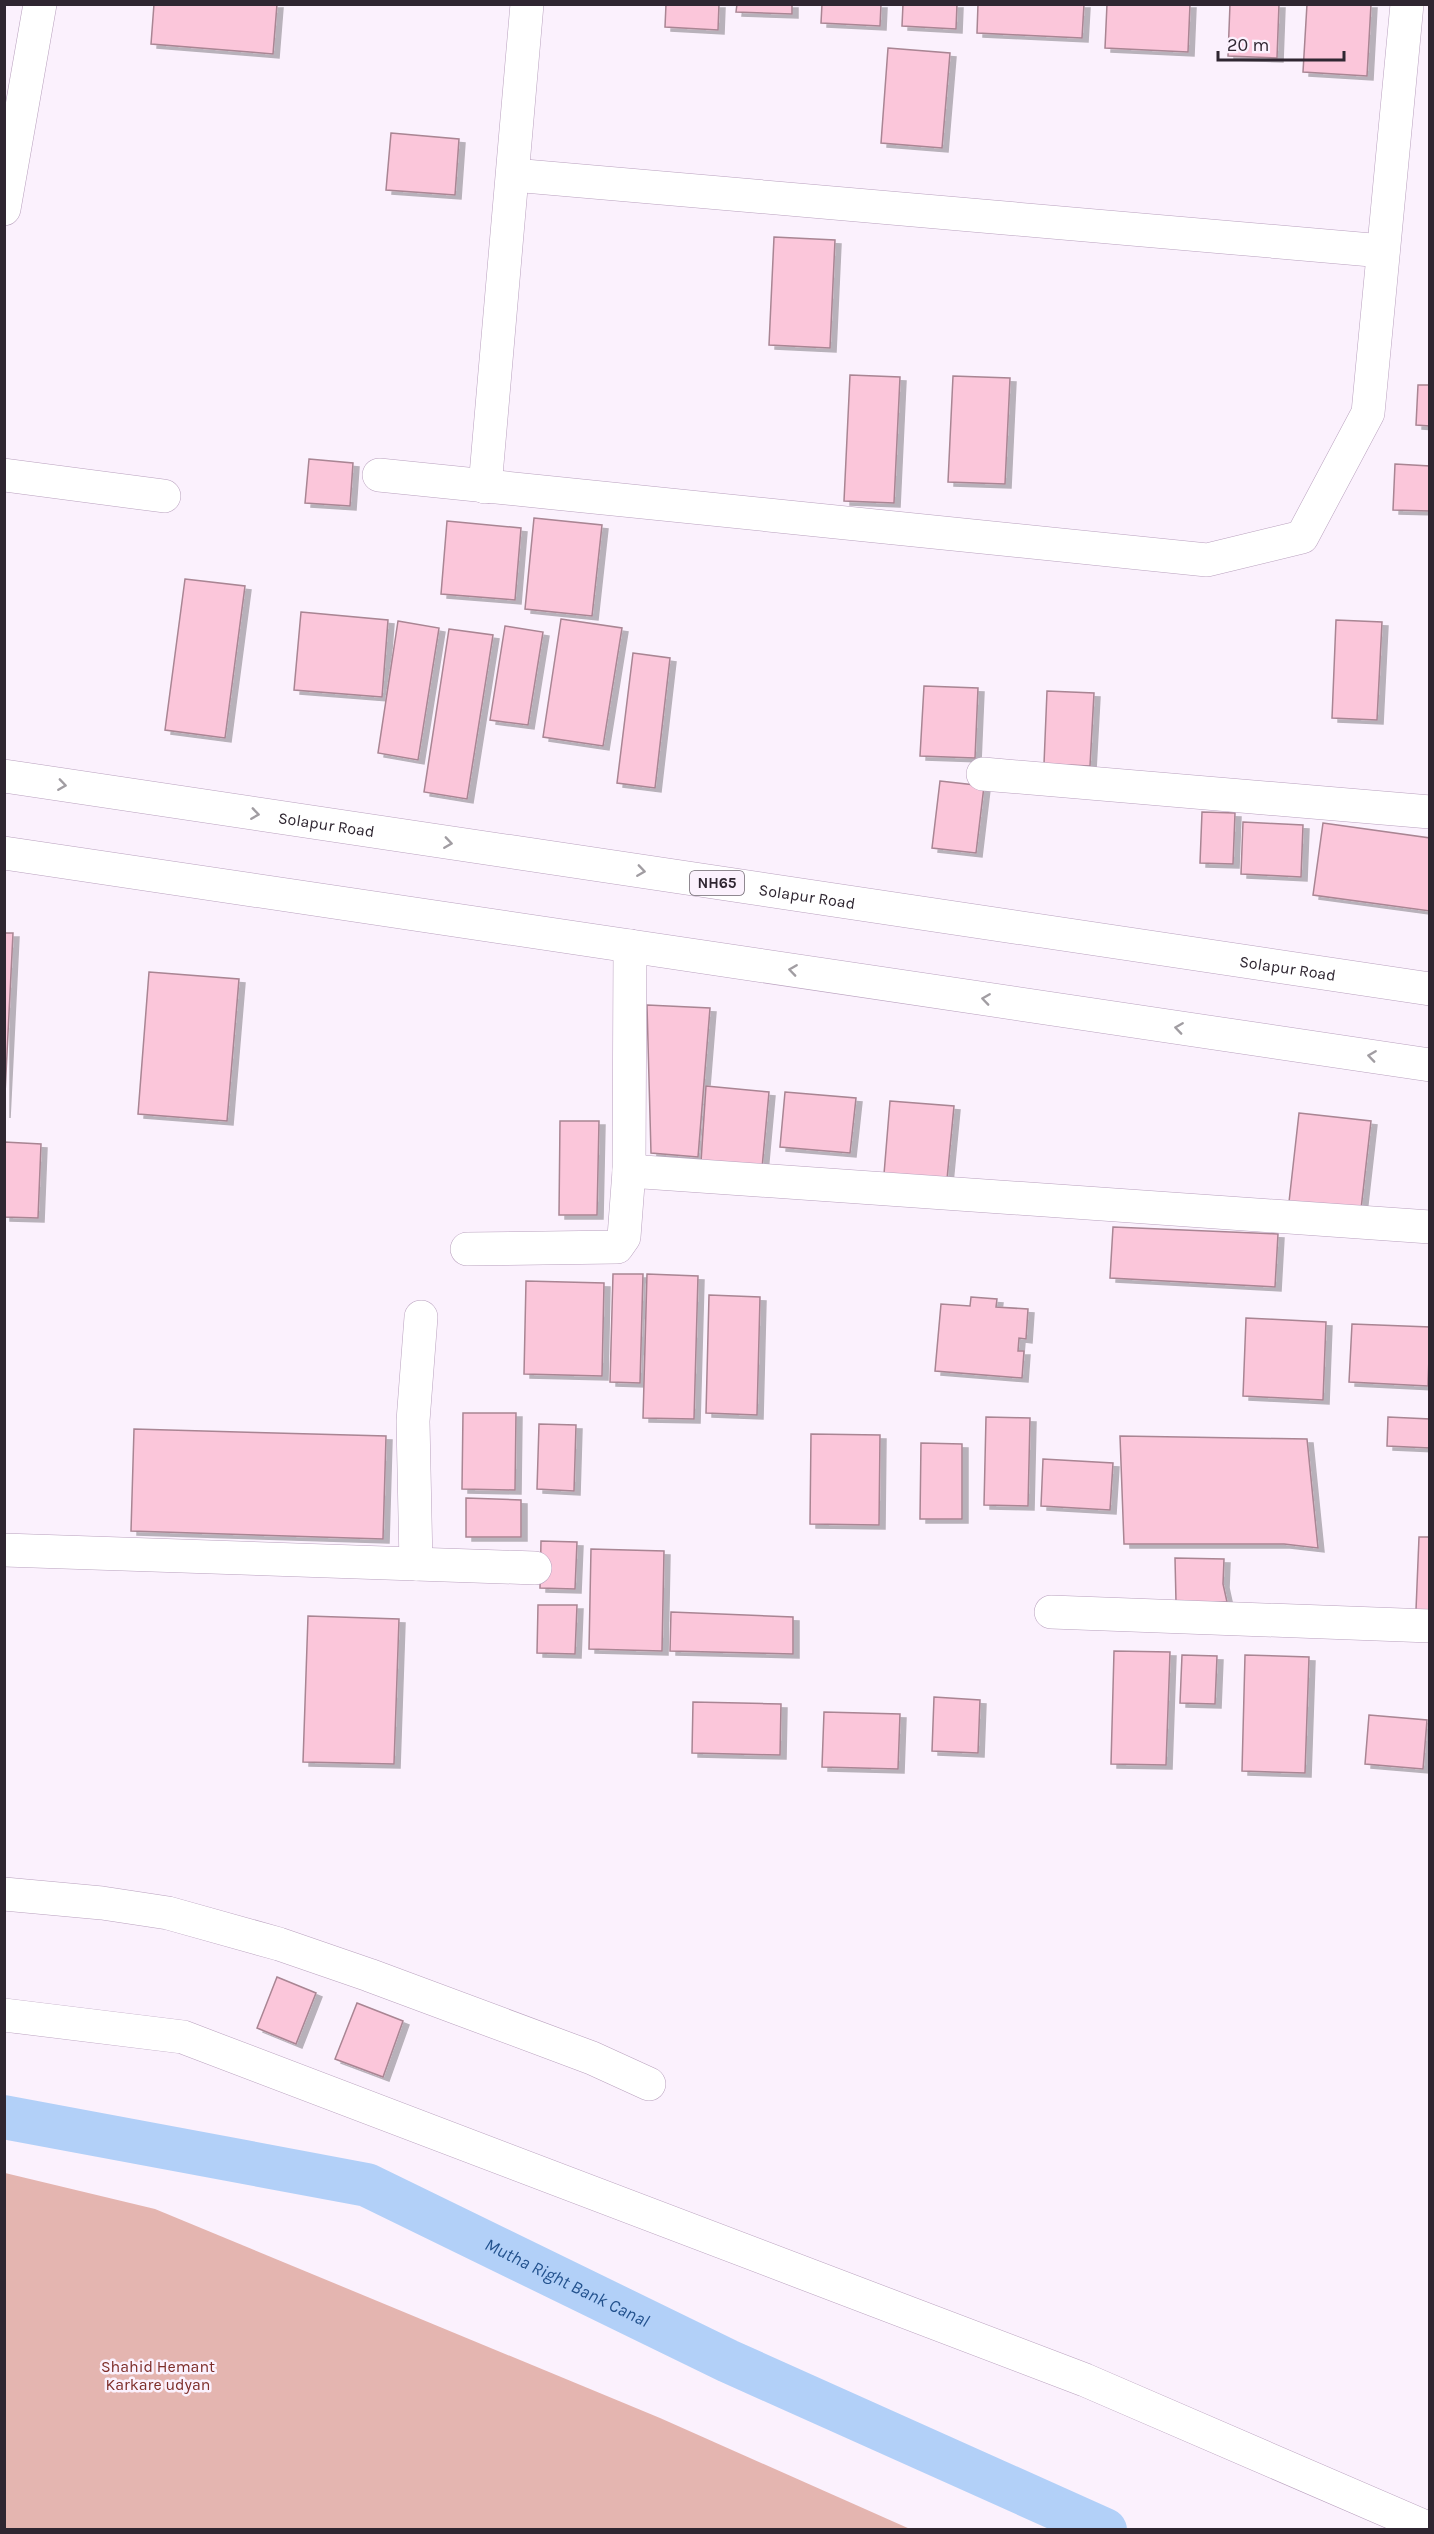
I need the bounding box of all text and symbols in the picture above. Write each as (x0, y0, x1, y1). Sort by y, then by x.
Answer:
scale bar (1218, 24, 1344, 62)
text: 20 m (1227, 34, 1269, 56)
one-way arrow (58, 779, 67, 791)
one-way arrow (251, 807, 260, 819)
street label: Solapur Road (277, 808, 376, 841)
one-way arrow (443, 836, 453, 848)
one-way arrow (636, 865, 646, 877)
road number: NH65 (690, 871, 744, 895)
street label: Solapur Road (758, 879, 857, 913)
street label: Solapur Road (1238, 951, 1337, 984)
one-way arrow (788, 965, 798, 977)
one-way arrow (981, 993, 990, 1005)
one-way arrow (1174, 1022, 1183, 1034)
one-way arrow (1367, 1051, 1376, 1063)
water label: Mutha Right Bank Canal (481, 2233, 653, 2332)
park label: Shahid Hemant Karkare udyan (101, 2357, 215, 2394)

